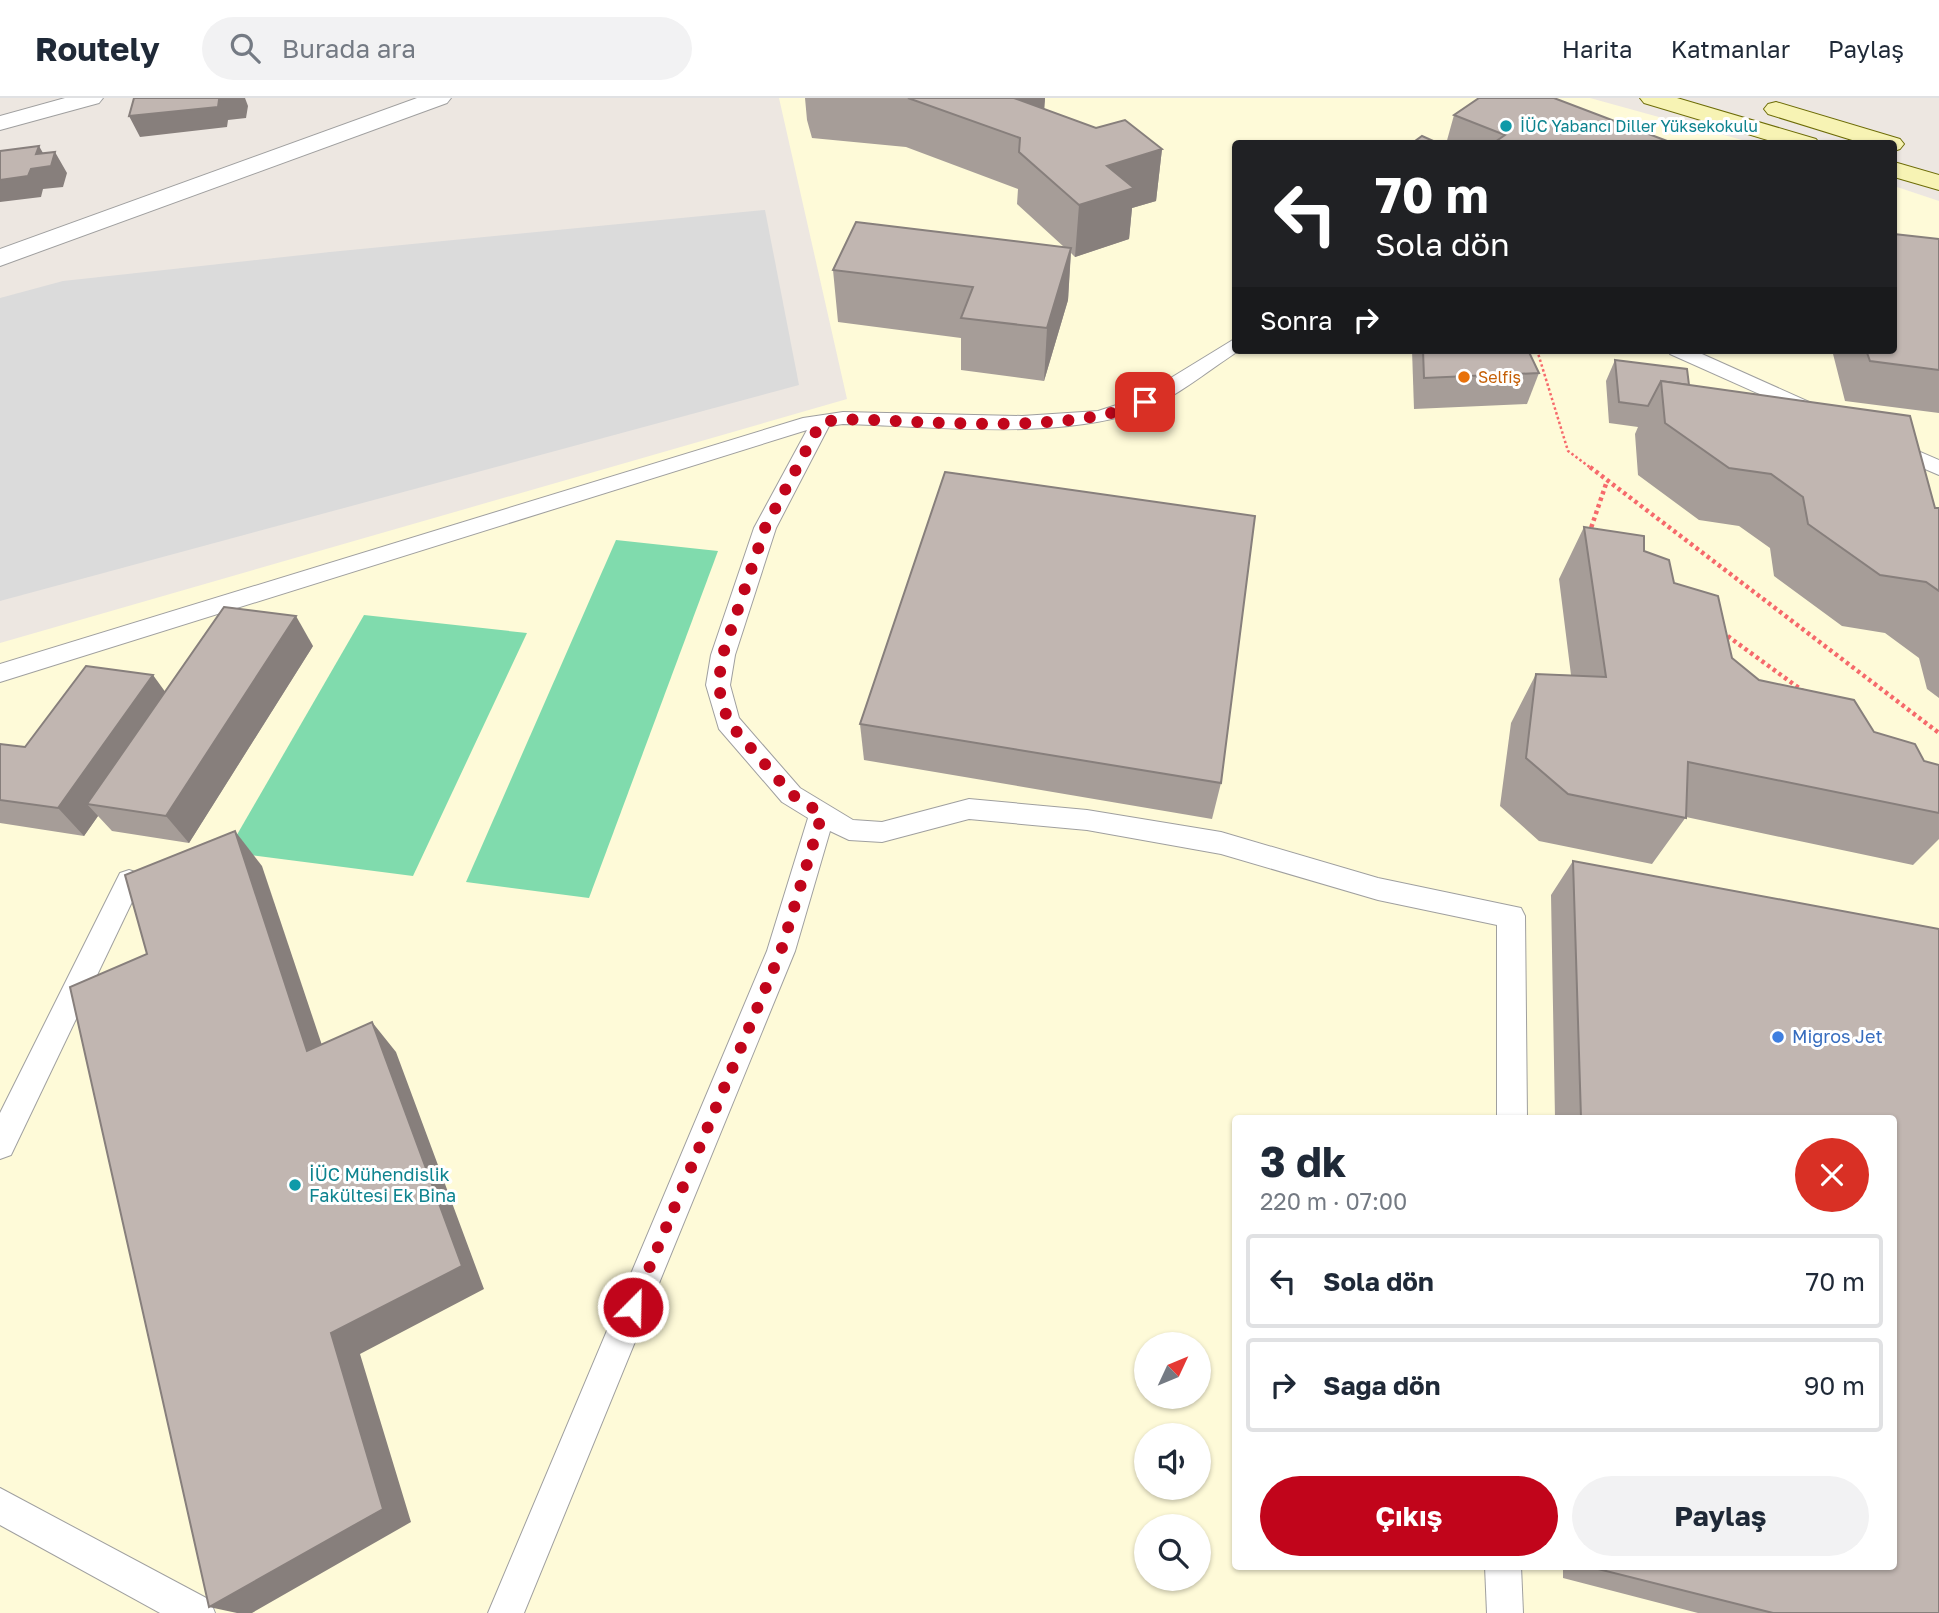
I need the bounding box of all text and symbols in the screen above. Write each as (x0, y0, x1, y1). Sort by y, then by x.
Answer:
search box (202, 17, 692, 80)
text: Routely (35, 29, 160, 68)
icon: search (226, 29, 264, 67)
text: Burada ara (282, 33, 416, 64)
text: Harita (1562, 34, 1633, 63)
text: Katmanlar (1671, 34, 1790, 63)
text: Paylaş (1828, 34, 1904, 63)
place label: İÜC Yabancı Diller Yüksekokulu (1520, 116, 1758, 136)
marker: İÜC Yabancı Diller Yüksekokulu (1498, 118, 1514, 134)
text: 70 m (1375, 165, 1489, 224)
icon: left (1260, 168, 1351, 259)
text: Sola dön (1375, 225, 1510, 263)
icon: right (1347, 301, 1385, 339)
text: Sonra (1260, 305, 1333, 336)
place label: Selfiş (1478, 367, 1521, 387)
marker: Selfiş (1456, 369, 1472, 385)
pin (1115, 372, 1175, 432)
icon: arrive (1126, 383, 1164, 421)
place label: Migros Jet (1792, 1025, 1883, 1047)
marker: Migros Jet (1770, 1029, 1786, 1045)
text: 3 dk (1260, 1136, 1346, 1186)
button: close (1795, 1138, 1869, 1212)
place label: İÜC Mühendislik Fakültesi Ek Bina (309, 1163, 456, 1206)
marker: İÜC Mühendislik Fakültesi Ek Bina (287, 1177, 303, 1193)
text: 220 m · 07:00 (1260, 1187, 1407, 1215)
icon: left (1264, 1262, 1302, 1300)
text: Sola dön (1323, 1266, 1434, 1297)
text: 70 m (1806, 1266, 1865, 1297)
position arrow (596, 1270, 670, 1344)
north arrow (1134, 1332, 1211, 1409)
map controls (1134, 1332, 1211, 1591)
icon: right (1264, 1366, 1302, 1404)
text: Sağa dön (1323, 1370, 1440, 1401)
text: 90 m (1804, 1370, 1865, 1401)
button: sound (1134, 1423, 1211, 1500)
button: Çıkış (1260, 1476, 1558, 1556)
button: Paylaş (1572, 1476, 1869, 1556)
button: search (1134, 1514, 1211, 1591)

